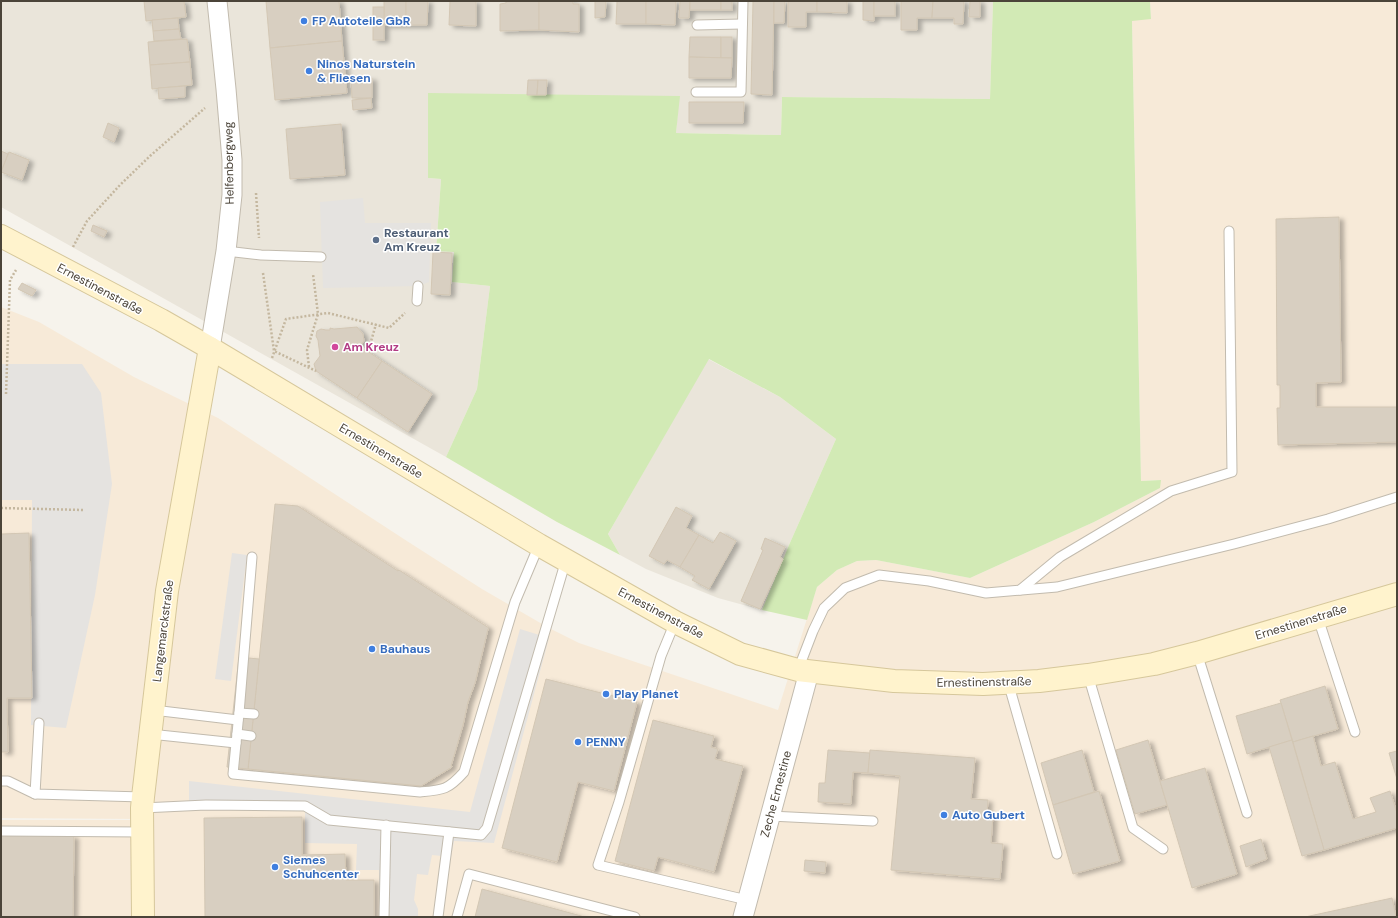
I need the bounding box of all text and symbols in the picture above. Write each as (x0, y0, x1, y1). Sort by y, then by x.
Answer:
place label: FP Autoteile GbR (312, 13, 411, 29)
marker: FP Autoteile GbR (299, 16, 309, 26)
place label: Ninos Naturstein & Fliesen (317, 56, 415, 86)
marker: Ninos Naturstein & Fliesen (304, 66, 314, 76)
street label: Helfenbergweg (220, 121, 238, 205)
place label: Restaurant Am Kreuz (384, 225, 449, 255)
marker: Restaurant Am Kreuz (371, 235, 381, 245)
street label: Ernestinenstraße (54, 260, 146, 318)
place label: Am Kreuz (343, 339, 399, 355)
marker: Am Kreuz (330, 342, 340, 352)
street label: Ernestinenstraße (336, 420, 426, 482)
street label: Langemarckstraße (149, 579, 177, 683)
street label: Ernestinenstraße (615, 584, 707, 642)
street label: Ernestinenstraße (1253, 600, 1349, 644)
place label: Bauhaus (380, 641, 430, 657)
marker: Bauhaus (367, 644, 377, 654)
street label: Ernestinenstraße (936, 673, 1032, 691)
place label: Play Planet (614, 686, 679, 702)
marker: Play Planet (601, 689, 611, 699)
place label: PENNY (586, 734, 626, 750)
marker: PENNY (573, 737, 583, 747)
street label: Zeche Ernestine (757, 749, 795, 839)
place label: Auto Gubert (952, 807, 1025, 823)
marker: Auto Gubert (939, 810, 949, 820)
place label: Siemes Schuhcenter (283, 852, 359, 882)
marker: Siemes Schuhcenter (270, 862, 280, 872)

